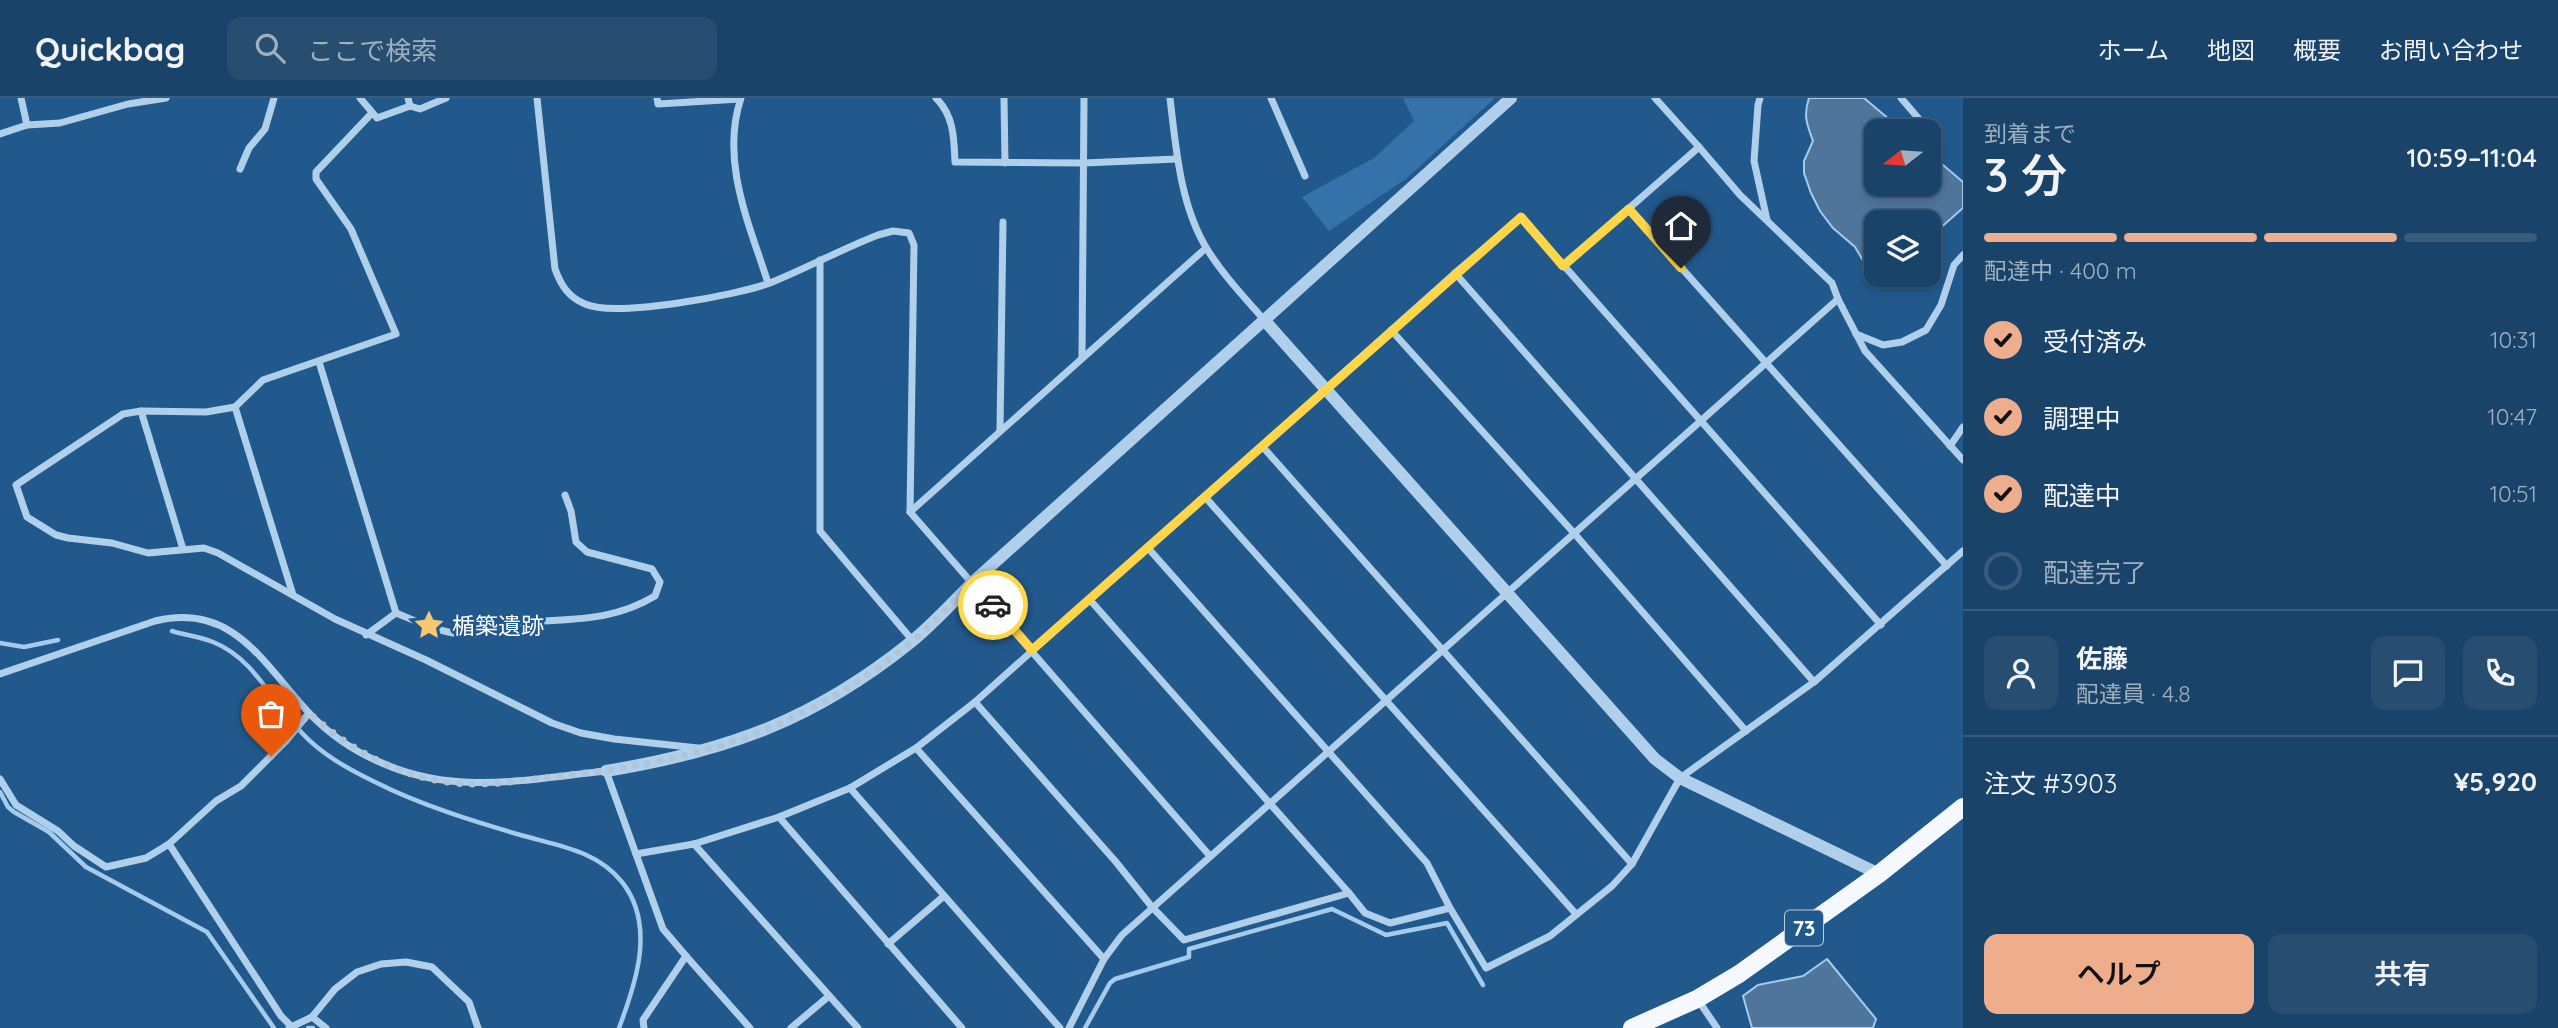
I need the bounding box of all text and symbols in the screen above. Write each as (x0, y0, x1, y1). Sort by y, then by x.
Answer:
search box (227, 17, 717, 80)
text: Quickbag (35, 28, 185, 69)
icon: search (251, 29, 289, 67)
text: ここで検索 (307, 34, 437, 67)
text: ホーム (2098, 35, 2169, 65)
text: 地図 (2207, 35, 2255, 65)
text: 概要 (2293, 35, 2341, 65)
text: お問い合わせ (2379, 35, 2523, 65)
north arrow (1864, 119, 1941, 196)
map controls (1864, 119, 1941, 287)
text: 到着まで (1984, 119, 2076, 148)
text: 10:59–11:04 (2406, 141, 2537, 174)
text: 3 分 (1984, 146, 2067, 204)
pin (1651, 196, 1711, 268)
icon: home (1662, 207, 1700, 245)
button: layers (1864, 210, 1941, 287)
text: 配達中 · 400 m (1984, 256, 2137, 285)
icon: check (1984, 321, 2022, 359)
text: 受付済み (2043, 325, 2147, 358)
text: 10:31 (2490, 325, 2537, 354)
icon: check (1984, 398, 2022, 436)
text: 調理中 (2043, 402, 2121, 435)
text: 10:47 (2487, 402, 2537, 431)
icon: check (1984, 475, 2022, 513)
text: 配達中 (2043, 479, 2121, 512)
text: 10:51 (2489, 479, 2537, 508)
text: 配達完了 (2043, 556, 2147, 589)
courier (958, 570, 1028, 640)
icon: car (974, 586, 1012, 624)
place icon: 楯築遺跡 (412, 608, 446, 642)
place label: 楯築遺跡 (452, 611, 544, 640)
button: person (1984, 636, 2058, 710)
button: chat (2371, 636, 2445, 710)
button: phone (2463, 636, 2537, 710)
text: 佐藤 (2076, 642, 2128, 675)
text: 配達員 · 4.8 (2076, 679, 2191, 708)
pin (241, 684, 301, 756)
icon: bag (252, 695, 290, 733)
text: ¥5,920 (2454, 765, 2537, 798)
text: 注文 #3903 (1984, 767, 2117, 800)
road number: 73 (1785, 910, 1823, 946)
button: ヘルプ (1984, 934, 2254, 1014)
button: 共有 (2268, 934, 2537, 1014)

